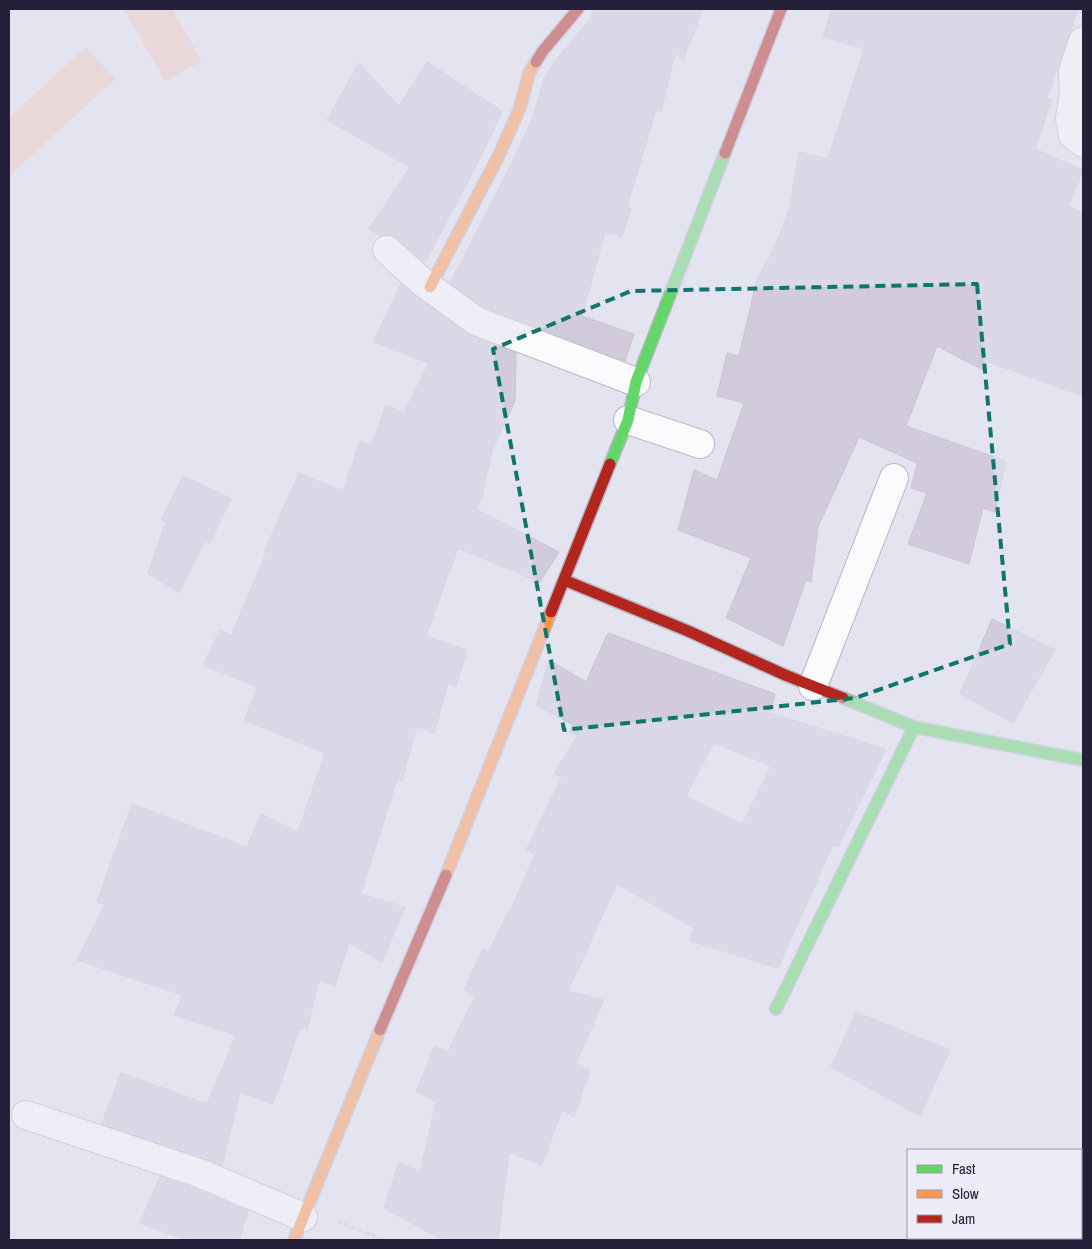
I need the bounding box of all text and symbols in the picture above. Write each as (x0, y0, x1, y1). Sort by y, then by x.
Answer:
legend (907, 1149, 1082, 1239)
text: Fast (952, 1158, 976, 1179)
text: Slow (952, 1183, 979, 1204)
text: Jam (952, 1208, 975, 1229)

